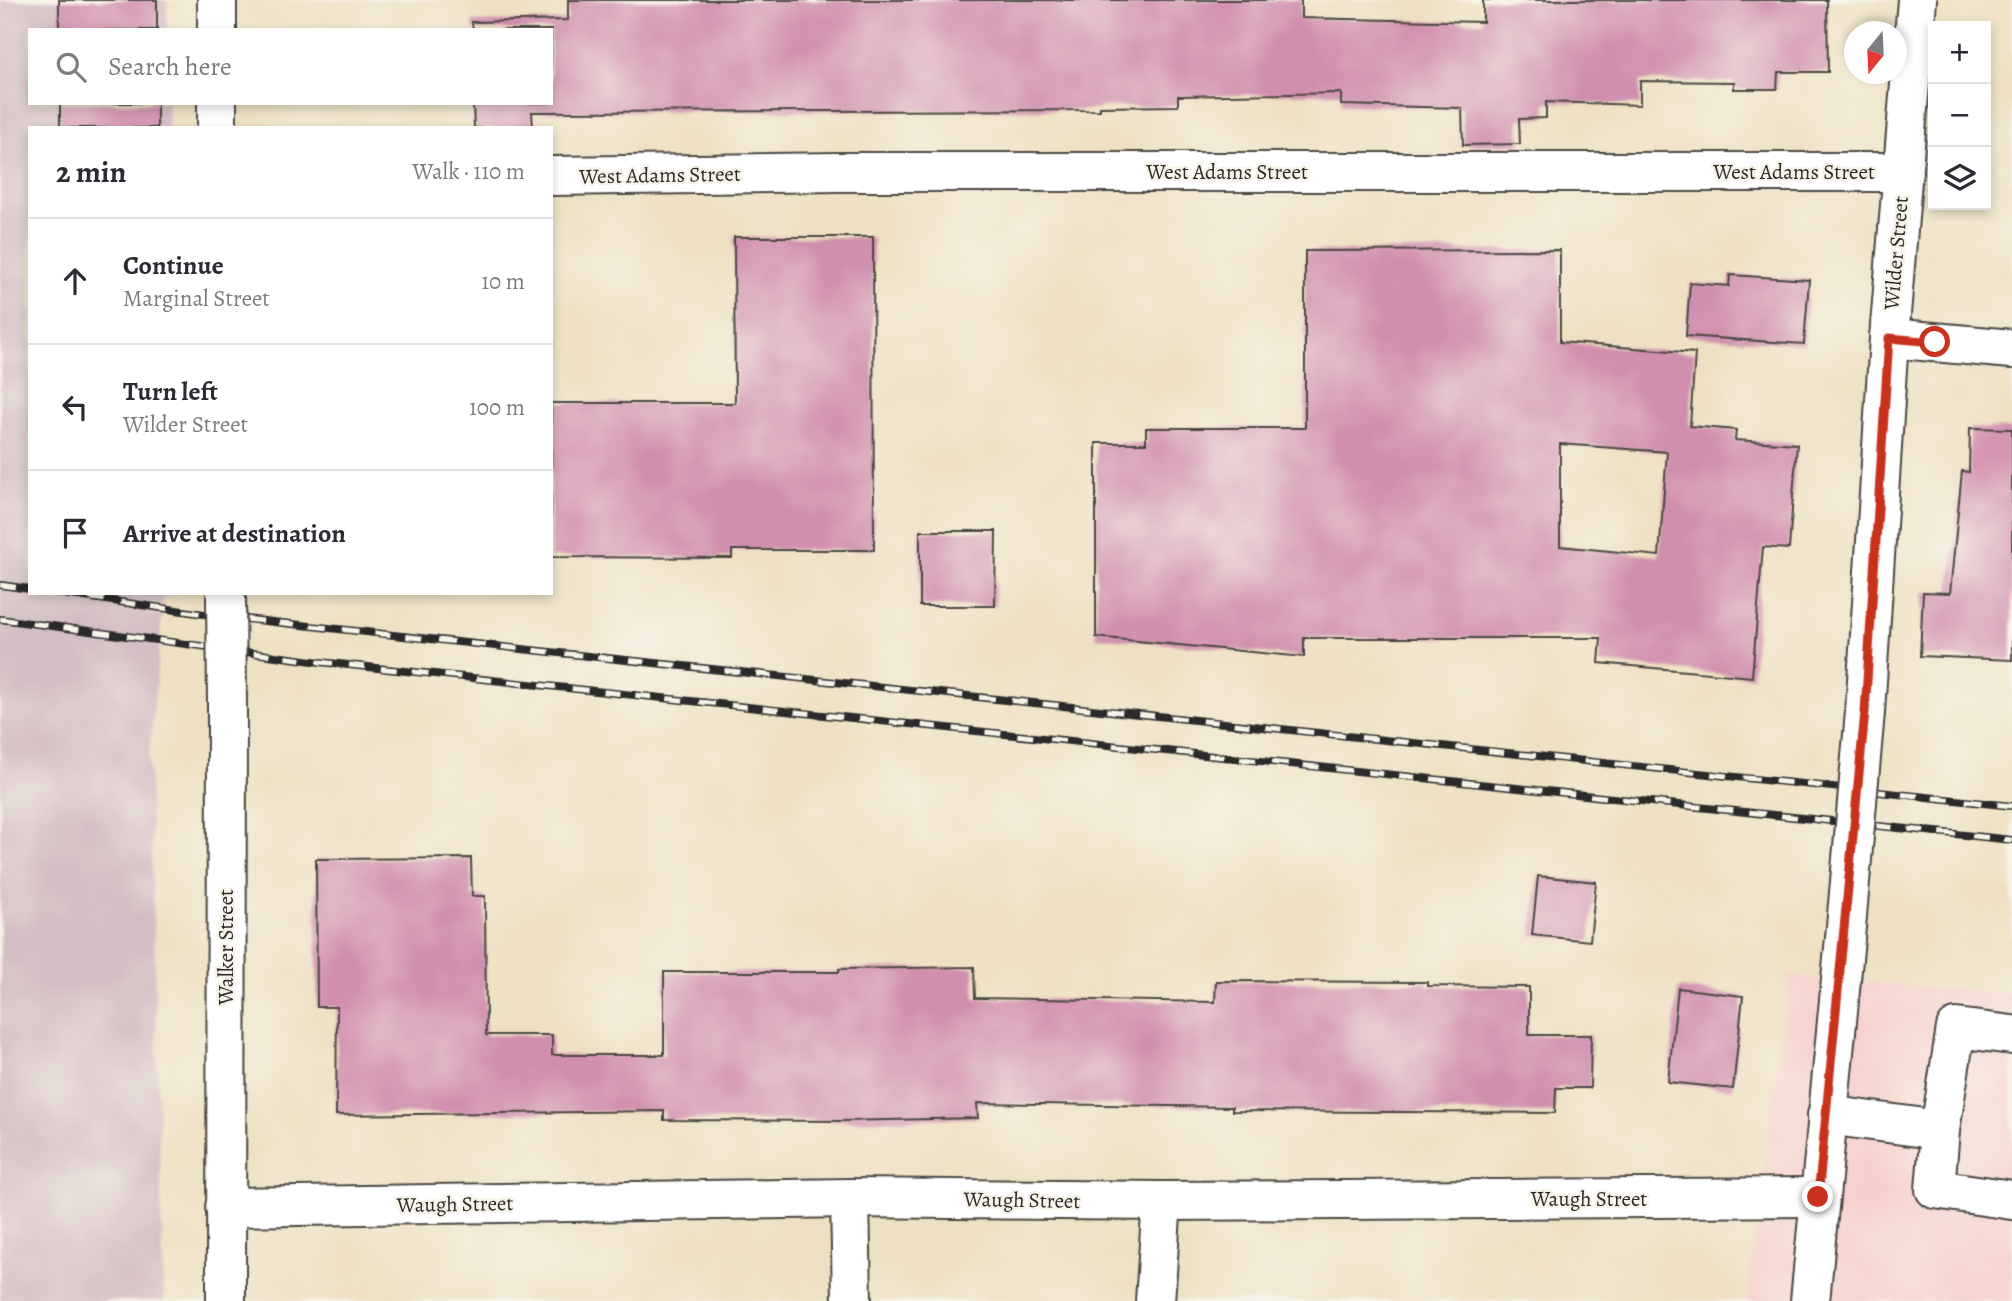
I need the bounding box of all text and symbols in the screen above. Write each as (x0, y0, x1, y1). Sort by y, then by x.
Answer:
north arrow (1844, 21, 1907, 84)
map controls (1928, 21, 1991, 210)
button: + (1928, 21, 1991, 84)
search box (28, 28, 553, 105)
icon: search (52, 48, 90, 86)
text: Search here (108, 49, 232, 84)
button: − (1928, 84, 1991, 147)
button: layers (1928, 147, 1991, 210)
text: 2 min (56, 152, 126, 192)
text: Walk · 110 m (412, 156, 525, 187)
street label: West Adams Street (1145, 158, 1308, 186)
street label: West Adams Street (1712, 158, 1875, 186)
street label: West Adams Street (578, 160, 741, 190)
street label: Wilder Street (1877, 195, 1915, 312)
text: Continue (123, 248, 224, 283)
icon: ahead (56, 262, 94, 300)
text: 10 m (481, 266, 525, 297)
text: Marginal Street (123, 283, 270, 314)
route start (1919, 326, 1950, 357)
text: Turn left (123, 374, 218, 409)
icon: left (56, 388, 94, 426)
text: 100 m (469, 392, 525, 423)
text: Wilder Street (123, 409, 248, 440)
icon: arrive (56, 514, 94, 552)
text: Arrive at destination (123, 516, 346, 551)
street label: Walker Street (212, 889, 240, 1006)
route end (1802, 1181, 1833, 1212)
street label: Waugh Street (962, 1185, 1081, 1215)
street label: Waugh Street (1530, 1185, 1647, 1213)
street label: Waugh Street (395, 1189, 514, 1219)

